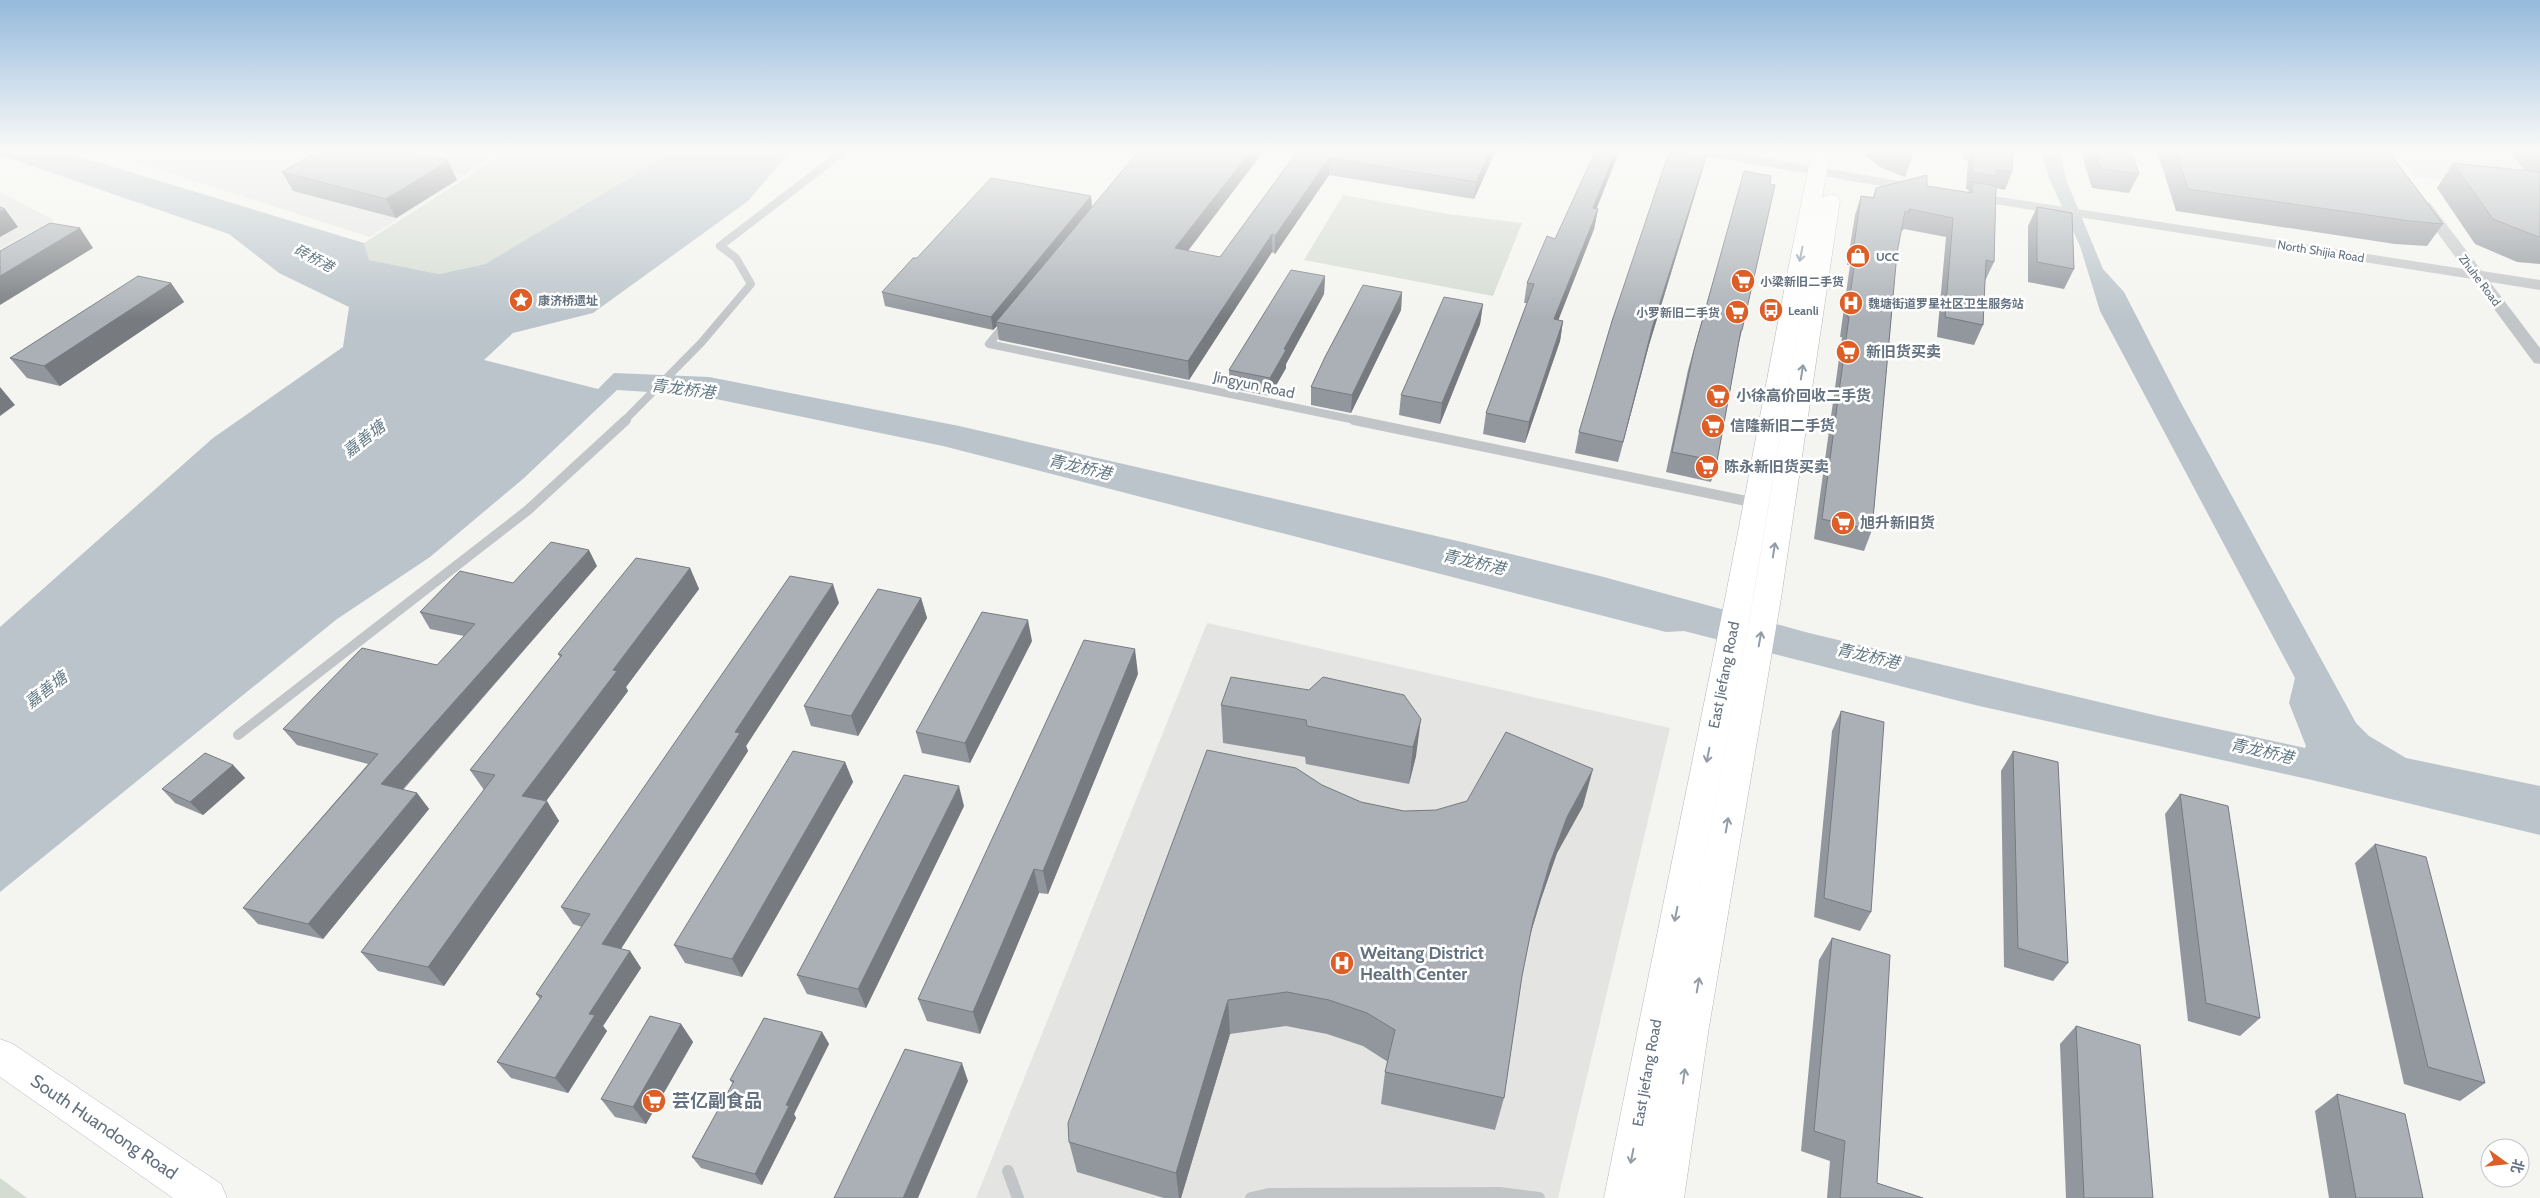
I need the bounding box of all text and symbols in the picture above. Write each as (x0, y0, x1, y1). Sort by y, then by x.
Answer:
street label: North Shijia Road (2277, 237, 2365, 265)
water label: 砖桥港 (291, 240, 339, 277)
shop icon: UCC (1845, 243, 1871, 269)
one-way arrow (1796, 246, 1805, 262)
place label: UCC (1876, 249, 1899, 264)
street label: Zhuhe Road (2456, 251, 2504, 309)
supermarket icon: 小梁新旧二手货 (1730, 268, 1756, 294)
place label: 小梁新旧二手货 (1760, 274, 1844, 289)
place icon: 康济桥遗址 (508, 287, 534, 313)
hospital icon: 魏塘街道罗星社区卫生服务站 (1838, 290, 1864, 316)
place label: 康济桥遗址 (538, 293, 598, 308)
place label: 魏塘街道罗星社区卫生服务站 (1868, 296, 2024, 311)
bus stop icon: Leanli (1758, 297, 1784, 323)
supermarket icon: 小罗新旧二手货 (1724, 299, 1750, 325)
place label: Leanli (1788, 303, 1819, 318)
place label: 小罗新旧二手货 (1636, 305, 1720, 320)
supermarket icon: 新旧货买卖 (1835, 339, 1861, 365)
place label: 新旧货买卖 (1866, 343, 1941, 361)
one-way arrow (1797, 365, 1807, 381)
street label: Jingyun Road (1211, 367, 1296, 402)
water label: 青龙桥港 (650, 376, 718, 403)
supermarket icon: 小徐高价回收二手货 (1705, 383, 1731, 409)
place label: 小徐高价回收二手货 (1736, 387, 1871, 405)
supermarket icon: 信隆新旧二手货 (1700, 413, 1726, 439)
water label: 嘉善塘 (339, 415, 391, 461)
place label: 信隆新旧二手货 (1730, 417, 1835, 435)
water label: 青龙桥港 (1047, 451, 1115, 484)
supermarket icon: 陈永新旧货买卖 (1694, 454, 1720, 480)
place label: 陈永新旧货买卖 (1724, 458, 1829, 476)
supermarket icon: 旭升新旧货 (1830, 510, 1856, 536)
place label: 旭升新旧货 (1860, 514, 1935, 532)
one-way arrow (1769, 543, 1779, 559)
water label: 青龙桥港 (1441, 546, 1509, 579)
street label: East Jiefang Road (1705, 620, 1743, 730)
one-way arrow (1755, 631, 1765, 647)
water label: 青龙桥港 (1835, 640, 1903, 673)
water label: 嘉善塘 (21, 666, 73, 712)
water label: 青龙桥港 (2229, 735, 2297, 768)
one-way arrow (1703, 747, 1712, 763)
one-way arrow (1722, 818, 1732, 834)
one-way arrow (1671, 906, 1681, 922)
place label: Weitang District Health Center (1360, 942, 1484, 985)
hospital icon: Weitang District Health Center (1329, 950, 1355, 976)
one-way arrow (1694, 978, 1704, 994)
street label: East Jiefang Road (1629, 1018, 1665, 1128)
one-way arrow (1679, 1068, 1689, 1084)
street label: South Huandong Road (26, 1070, 182, 1184)
supermarket icon: 芸亿副食品 (641, 1088, 667, 1114)
place label: 芸亿副食品 (672, 1090, 762, 1112)
north arrow (2480, 1138, 2530, 1188)
one-way arrow (1627, 1148, 1637, 1164)
text: 北 (2507, 1157, 2528, 1175)

